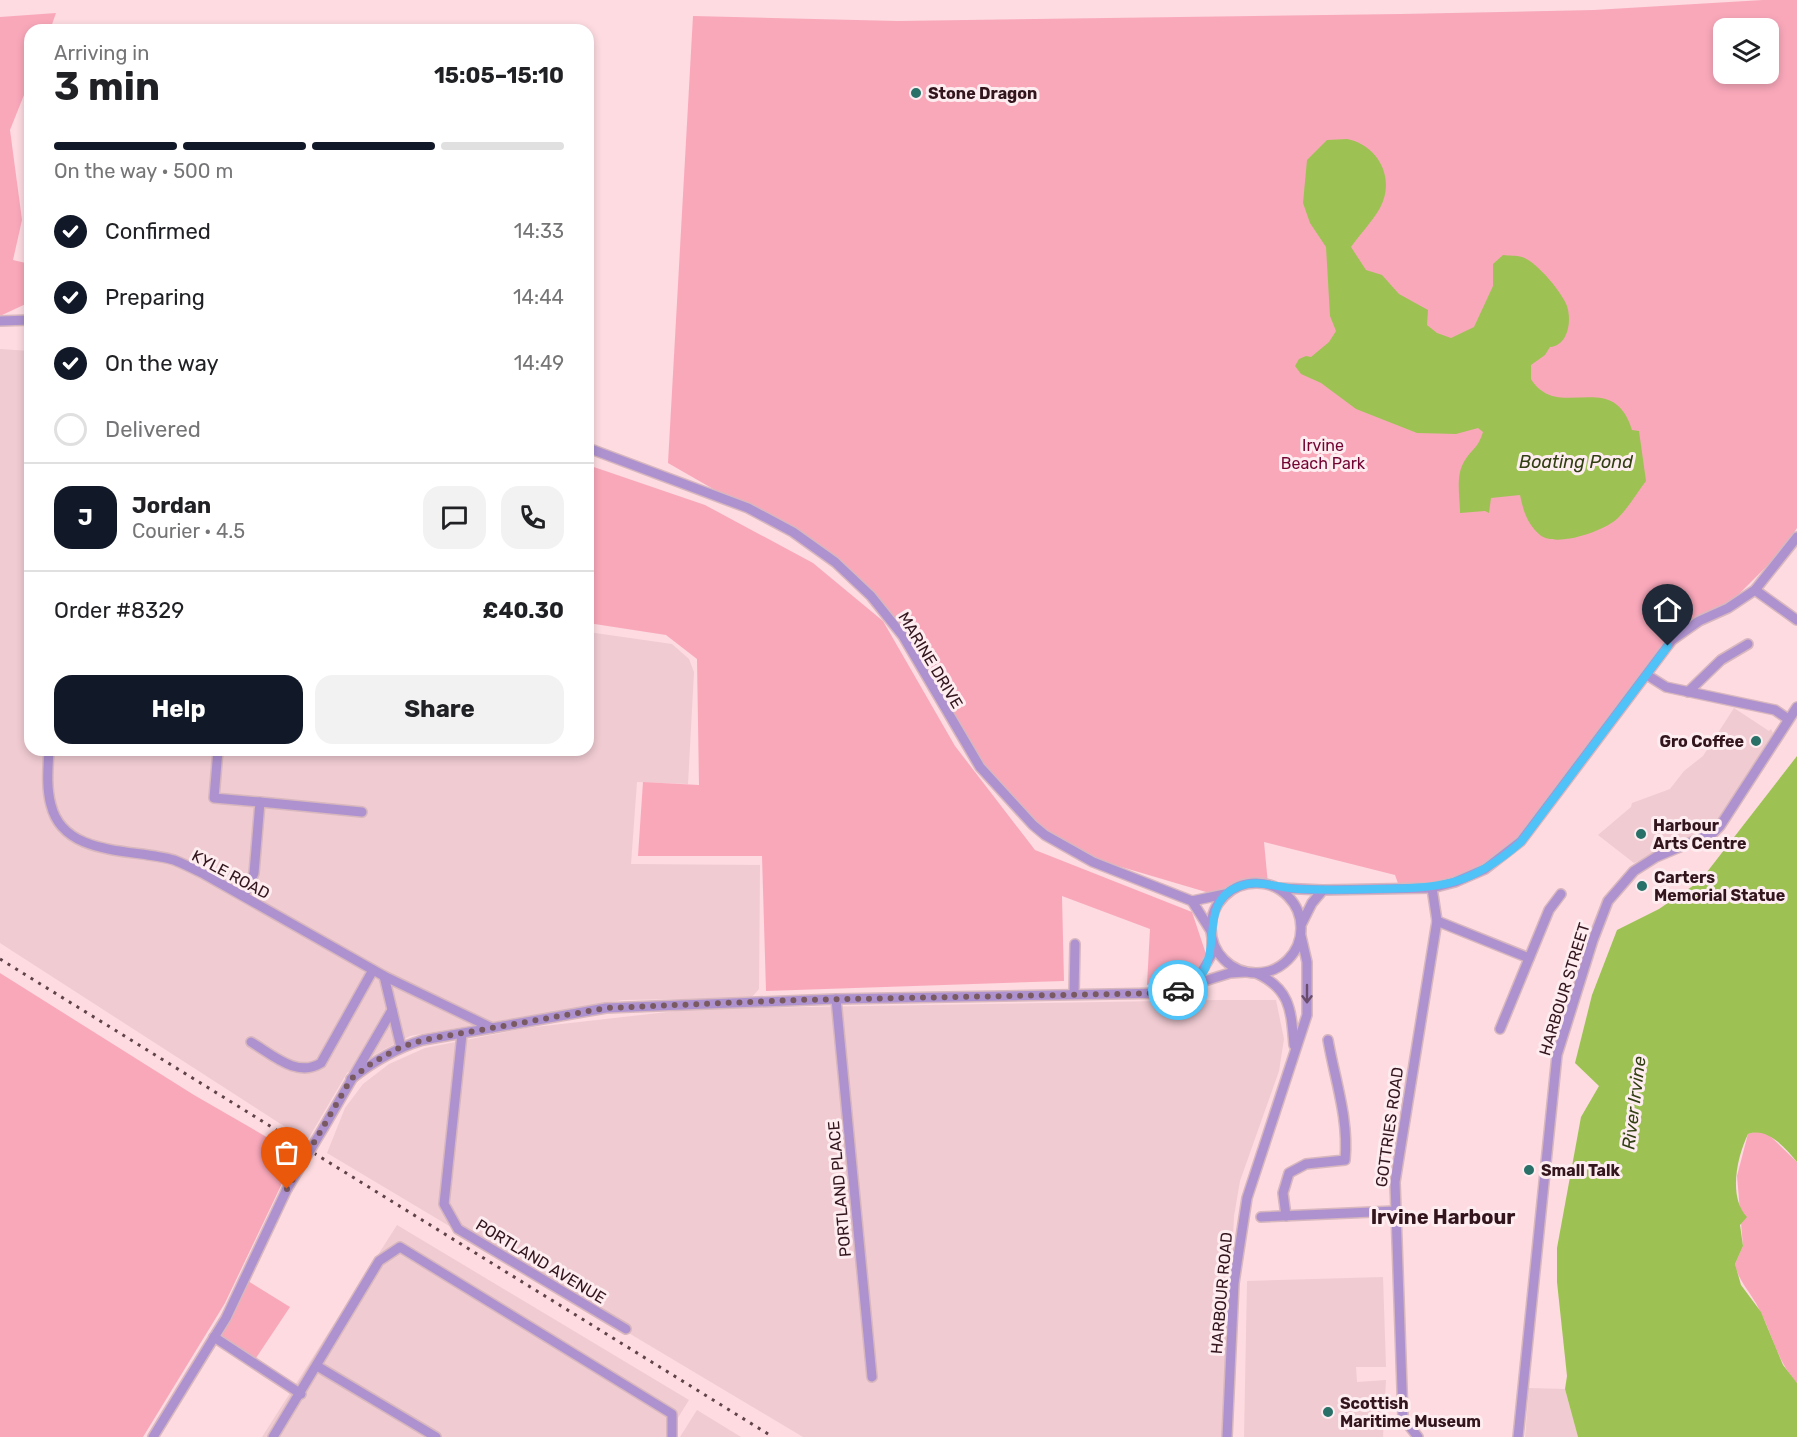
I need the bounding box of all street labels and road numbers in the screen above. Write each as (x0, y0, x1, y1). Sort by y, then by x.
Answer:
street label: MARINE DRIVE (894, 609, 967, 712)
street label: KYLE ROAD (189, 846, 273, 903)
street label: HARBOUR STREET (1535, 920, 1594, 1058)
street label: GOTTRIES ROAD (1372, 1066, 1407, 1188)
street label: PORTLAND PLACE (824, 1120, 855, 1258)
street label: PORTLAND AVENUE (472, 1215, 609, 1308)
street label: HARBOUR ROAD (1207, 1231, 1236, 1355)

